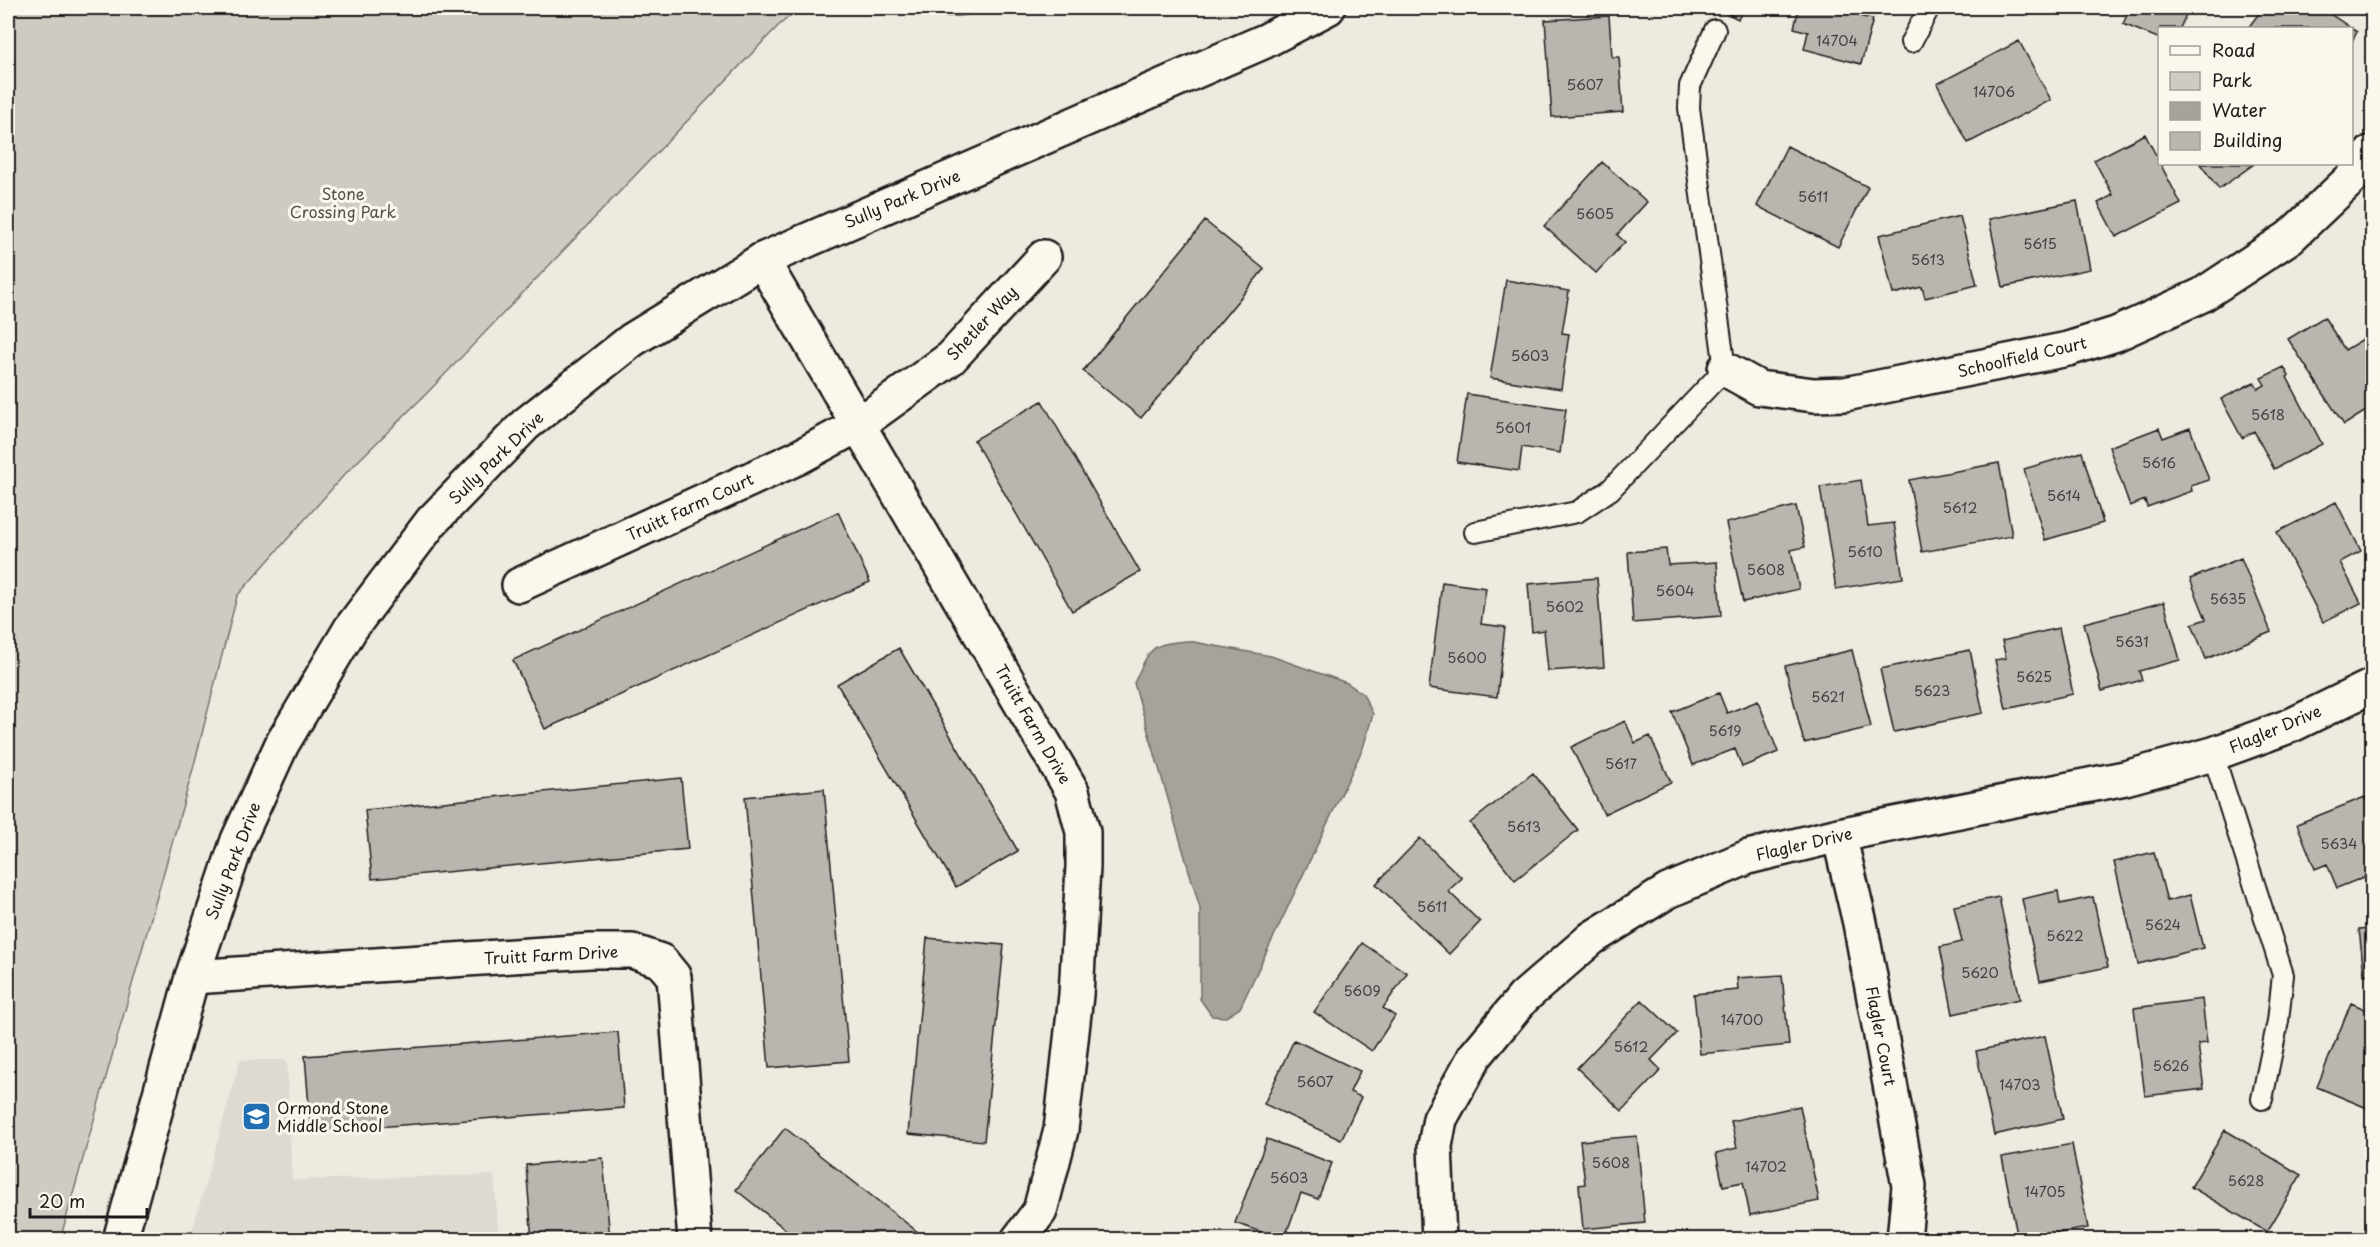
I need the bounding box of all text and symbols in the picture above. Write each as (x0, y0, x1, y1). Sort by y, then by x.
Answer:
legend (2158, 27, 2353, 165)
house number: 14704 (1816, 30, 1858, 51)
text: Road (2212, 36, 2256, 63)
text: Park (2212, 66, 2252, 93)
house number: 5607 (1566, 74, 1604, 95)
house number: 14706 (1973, 81, 2015, 102)
text: Water (2212, 96, 2267, 123)
text: Building (2212, 126, 2282, 153)
street label: Sully Park Drive (840, 163, 963, 233)
park label: Stone Crossing Park (290, 181, 396, 223)
house number: 5611 (1798, 186, 1828, 207)
house number: 5605 (1576, 203, 1614, 224)
house number: 5615 (2023, 233, 2057, 254)
house number: 5613 (1911, 249, 1945, 270)
street label: Shetler Way (940, 280, 1022, 365)
street label: Schoolfield Court (1955, 329, 2089, 383)
house number: 5603 (1511, 345, 1549, 366)
house number: 5618 (2251, 404, 2285, 425)
street label: Sully Park Drive (442, 406, 548, 509)
house number: 5601 (1495, 417, 1531, 438)
house number: 5616 (2142, 452, 2176, 473)
street label: Truitt Farm Court (622, 466, 758, 546)
house number: 5614 (2047, 485, 2081, 506)
house number: 5612 (1943, 497, 1977, 518)
house number: 5610 (1847, 541, 1883, 562)
house number: 5608 (1747, 559, 1785, 580)
house number: 5604 (1656, 580, 1694, 601)
house number: 5635 (2210, 588, 2246, 609)
house number: 5602 (1546, 596, 1584, 617)
house number: 5631 (2115, 631, 2149, 652)
house number: 5600 (1447, 647, 1487, 668)
street label: Truitt Farm Drive (990, 659, 1078, 788)
house number: 5625 (2016, 666, 2052, 687)
house number: 5623 (1914, 680, 1950, 701)
house number: 5621 (1811, 686, 1845, 707)
street label: Flagler Drive (2225, 698, 2324, 758)
house number: 5619 (1709, 720, 1741, 741)
house number: 5617 (1605, 753, 1638, 774)
street label: Sully Park Drive (199, 798, 266, 923)
house number: 5613 (1507, 816, 1541, 837)
street label: Flagler Drive (1753, 820, 1854, 866)
house number: 5634 (2320, 833, 2358, 854)
house number: 5611 (1417, 896, 1447, 917)
house number: 5624 (2145, 914, 2181, 935)
house number: 5622 (2046, 925, 2084, 946)
street label: Truitt Farm Drive (483, 938, 619, 970)
house number: 5620 (1961, 962, 1999, 983)
house number: 5609 (1343, 980, 1381, 1001)
street label: Flagler Court (1861, 984, 1903, 1088)
house number: 14700 (1721, 1009, 1763, 1030)
house number: 5612 (1614, 1036, 1648, 1057)
house number: 5626 (2153, 1055, 2189, 1076)
house number: 5607 (1296, 1071, 1334, 1092)
house number: 14703 (1999, 1074, 2041, 1095)
place label: Ormond Stone Middle School (277, 1095, 389, 1137)
school or university icon: Ormond Stone Middle School (240, 1101, 272, 1133)
house number: 5608 (1592, 1152, 1630, 1173)
house number: 14702 (1745, 1156, 1787, 1177)
house number: 5603 (1270, 1167, 1308, 1188)
house number: 5628 (2228, 1170, 2264, 1191)
scale bar (30, 1181, 147, 1219)
house number: 14705 (2024, 1181, 2066, 1202)
text: 20 m (39, 1187, 85, 1214)

